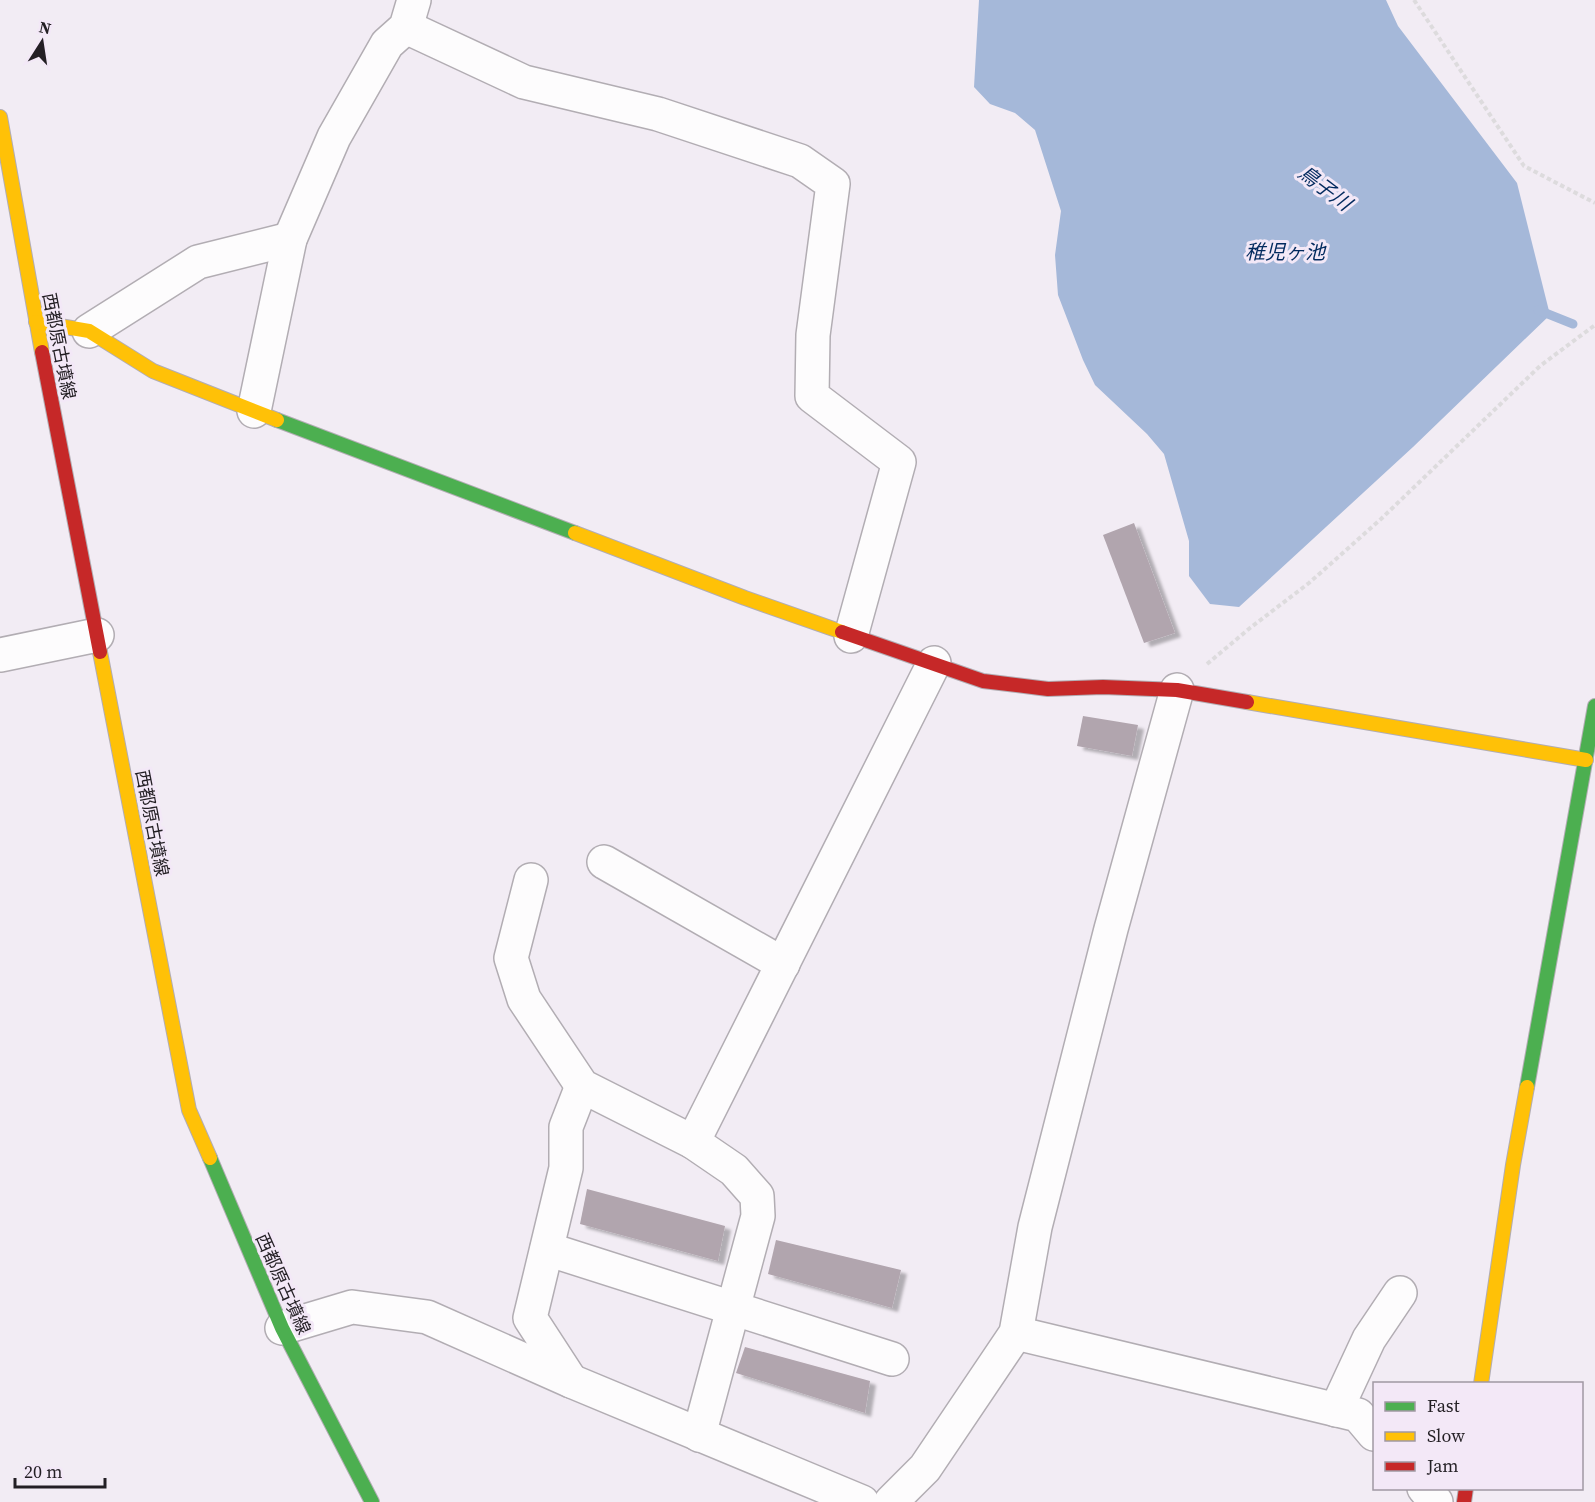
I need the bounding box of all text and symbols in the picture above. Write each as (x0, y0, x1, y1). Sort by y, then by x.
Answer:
north arrow (12, 12, 72, 72)
text: N (37, 15, 53, 39)
water label: 鳥子川 (1293, 159, 1359, 218)
water label: 稚児ヶ池 (1245, 238, 1327, 266)
street label: 西都原古墳線 (37, 291, 82, 401)
street label: 西都原古墳線 (130, 768, 175, 878)
street label: 西都原古墳線 (250, 1229, 317, 1338)
legend (1373, 1382, 1583, 1490)
text: Fast (1427, 1393, 1460, 1418)
text: Slow (1427, 1423, 1465, 1448)
scale bar (15, 1451, 105, 1489)
text: Jam (1426, 1453, 1459, 1478)
text: 20 m (24, 1459, 62, 1484)

